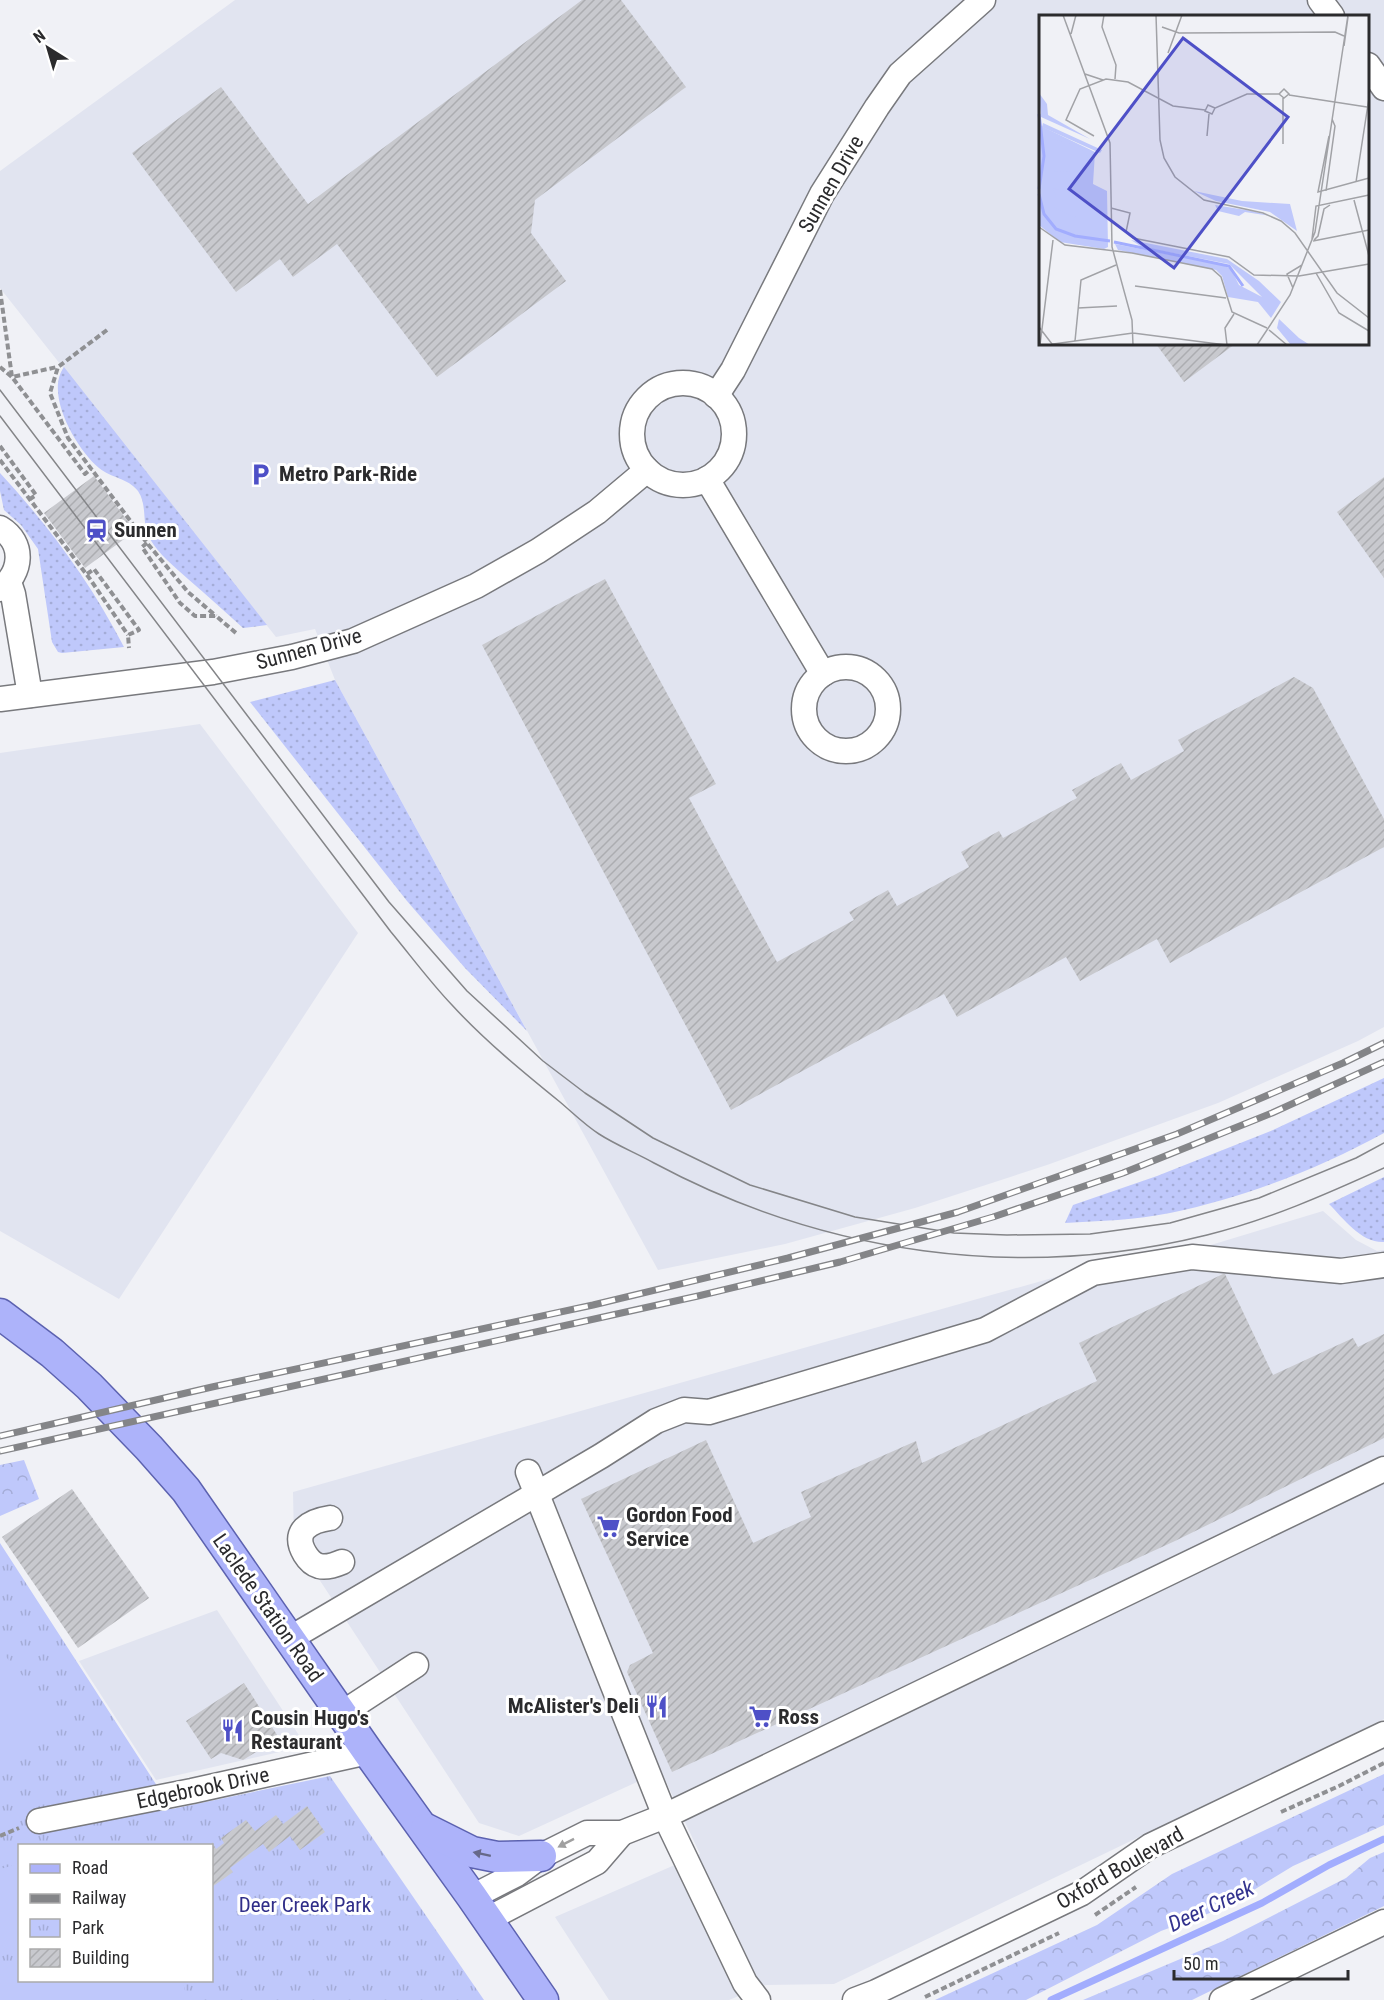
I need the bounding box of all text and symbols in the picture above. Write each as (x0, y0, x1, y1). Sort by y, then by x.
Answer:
inset map (1039, 15, 1369, 345)
north arrow (18, 18, 78, 78)
text: N (30, 26, 49, 47)
street label: Sunnen Drive (794, 131, 868, 237)
parking icon: Metro Park-Ride (248, 461, 274, 487)
place label: Metro Park-Ride (279, 462, 417, 486)
station icon: Sunnen (83, 517, 109, 543)
place label: Sunnen (114, 518, 177, 542)
street label: Sunnen Drive (254, 623, 364, 675)
place label: Gordon Food Service (626, 1503, 733, 1551)
supermarket icon: Gordon Food Service (595, 1514, 621, 1540)
street label: Laclede Station Road (208, 1529, 328, 1687)
restaurant icon: McAlister's Deli (644, 1693, 670, 1719)
place label: McAlister's Deli (508, 1694, 639, 1718)
supermarket icon: Ross (747, 1704, 773, 1730)
place label: Ross (778, 1705, 819, 1729)
place label: Cousin Hugo's Restaurant (251, 1706, 369, 1754)
restaurant icon: Cousin Hugo's Restaurant (220, 1717, 246, 1743)
street label: Edgebrook Drive (135, 1762, 272, 1814)
street label: Oxford Boulevard (1052, 1822, 1188, 1914)
one-way arrow (558, 1839, 575, 1848)
legend (18, 1844, 213, 1982)
one-way arrow (473, 1849, 492, 1858)
text: Road (72, 1857, 108, 1878)
water label: Deer Creek (1164, 1875, 1258, 1937)
text: Railway (72, 1887, 127, 1908)
park label: Deer Creek Park (239, 1893, 372, 1917)
text: Park (72, 1917, 104, 1938)
scale bar (1174, 1943, 1348, 1981)
text: Building (72, 1947, 129, 1968)
text: 50 m (1183, 1953, 1218, 1974)

